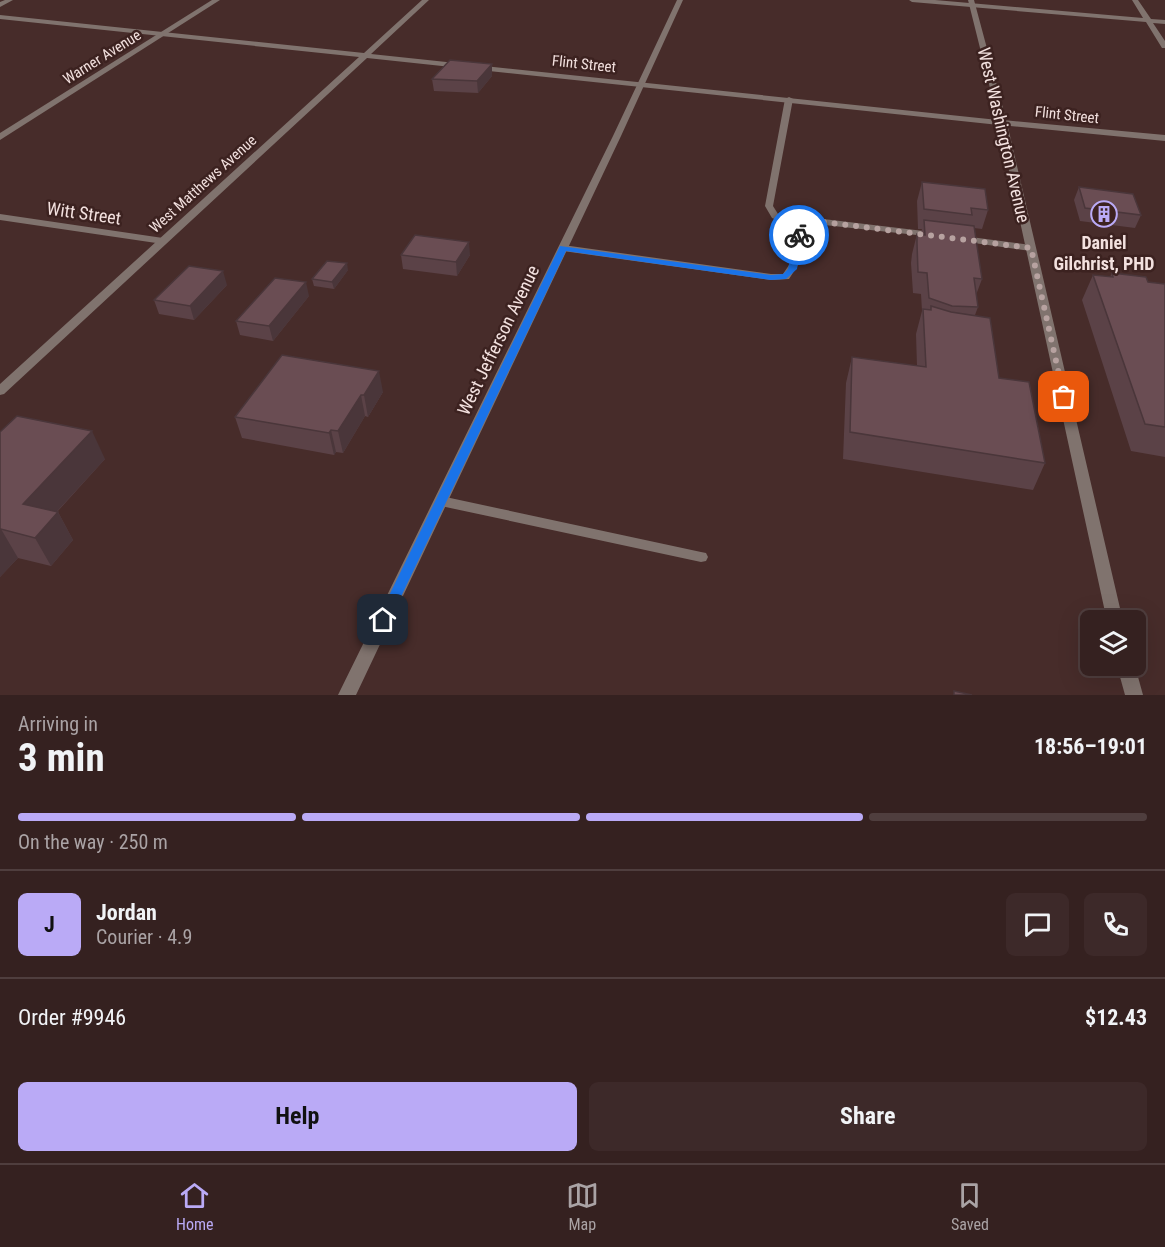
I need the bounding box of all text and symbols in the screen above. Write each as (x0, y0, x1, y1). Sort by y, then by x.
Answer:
street label: Warner Avenue (60, 26, 144, 88)
street label: West Washington Avenue (974, 45, 1034, 225)
street label: Flint Street (551, 52, 617, 76)
street label: Flint Street (1034, 103, 1100, 127)
street label: West Matthews Avenue (146, 131, 260, 237)
street label: Witt Street (45, 197, 123, 229)
building icon: Daniel Gilchrist, PHD (1089, 199, 1119, 229)
courier (769, 205, 829, 265)
icon: bike (783, 219, 816, 252)
place label: Daniel Gilchrist, PHD (1054, 232, 1154, 274)
street label: West Jefferson Avenue (453, 262, 543, 418)
pin (1038, 371, 1089, 422)
icon: bag (1047, 380, 1080, 413)
pin (357, 594, 408, 645)
icon: home (366, 603, 399, 636)
map controls (1080, 610, 1146, 676)
button: layers (1080, 610, 1146, 676)
text: Arriving in (18, 712, 98, 736)
text: 18:56–19:01 (1034, 734, 1147, 759)
text: 3 min (18, 735, 105, 781)
text: On the way · 250 m (18, 830, 168, 854)
button: chat (1006, 893, 1069, 956)
button: phone (1084, 893, 1147, 956)
text: Jordan (96, 900, 157, 925)
text: J (44, 912, 55, 937)
text: Courier · 4.9 (96, 925, 192, 949)
text: Order #9946 (18, 1005, 126, 1030)
text: $12.43 (1085, 1005, 1147, 1030)
button: Help (18, 1082, 577, 1151)
button: Share (589, 1082, 1147, 1151)
tab: Home (176, 1179, 214, 1234)
tab: Map (566, 1179, 599, 1234)
tab: Saved (951, 1179, 989, 1234)

